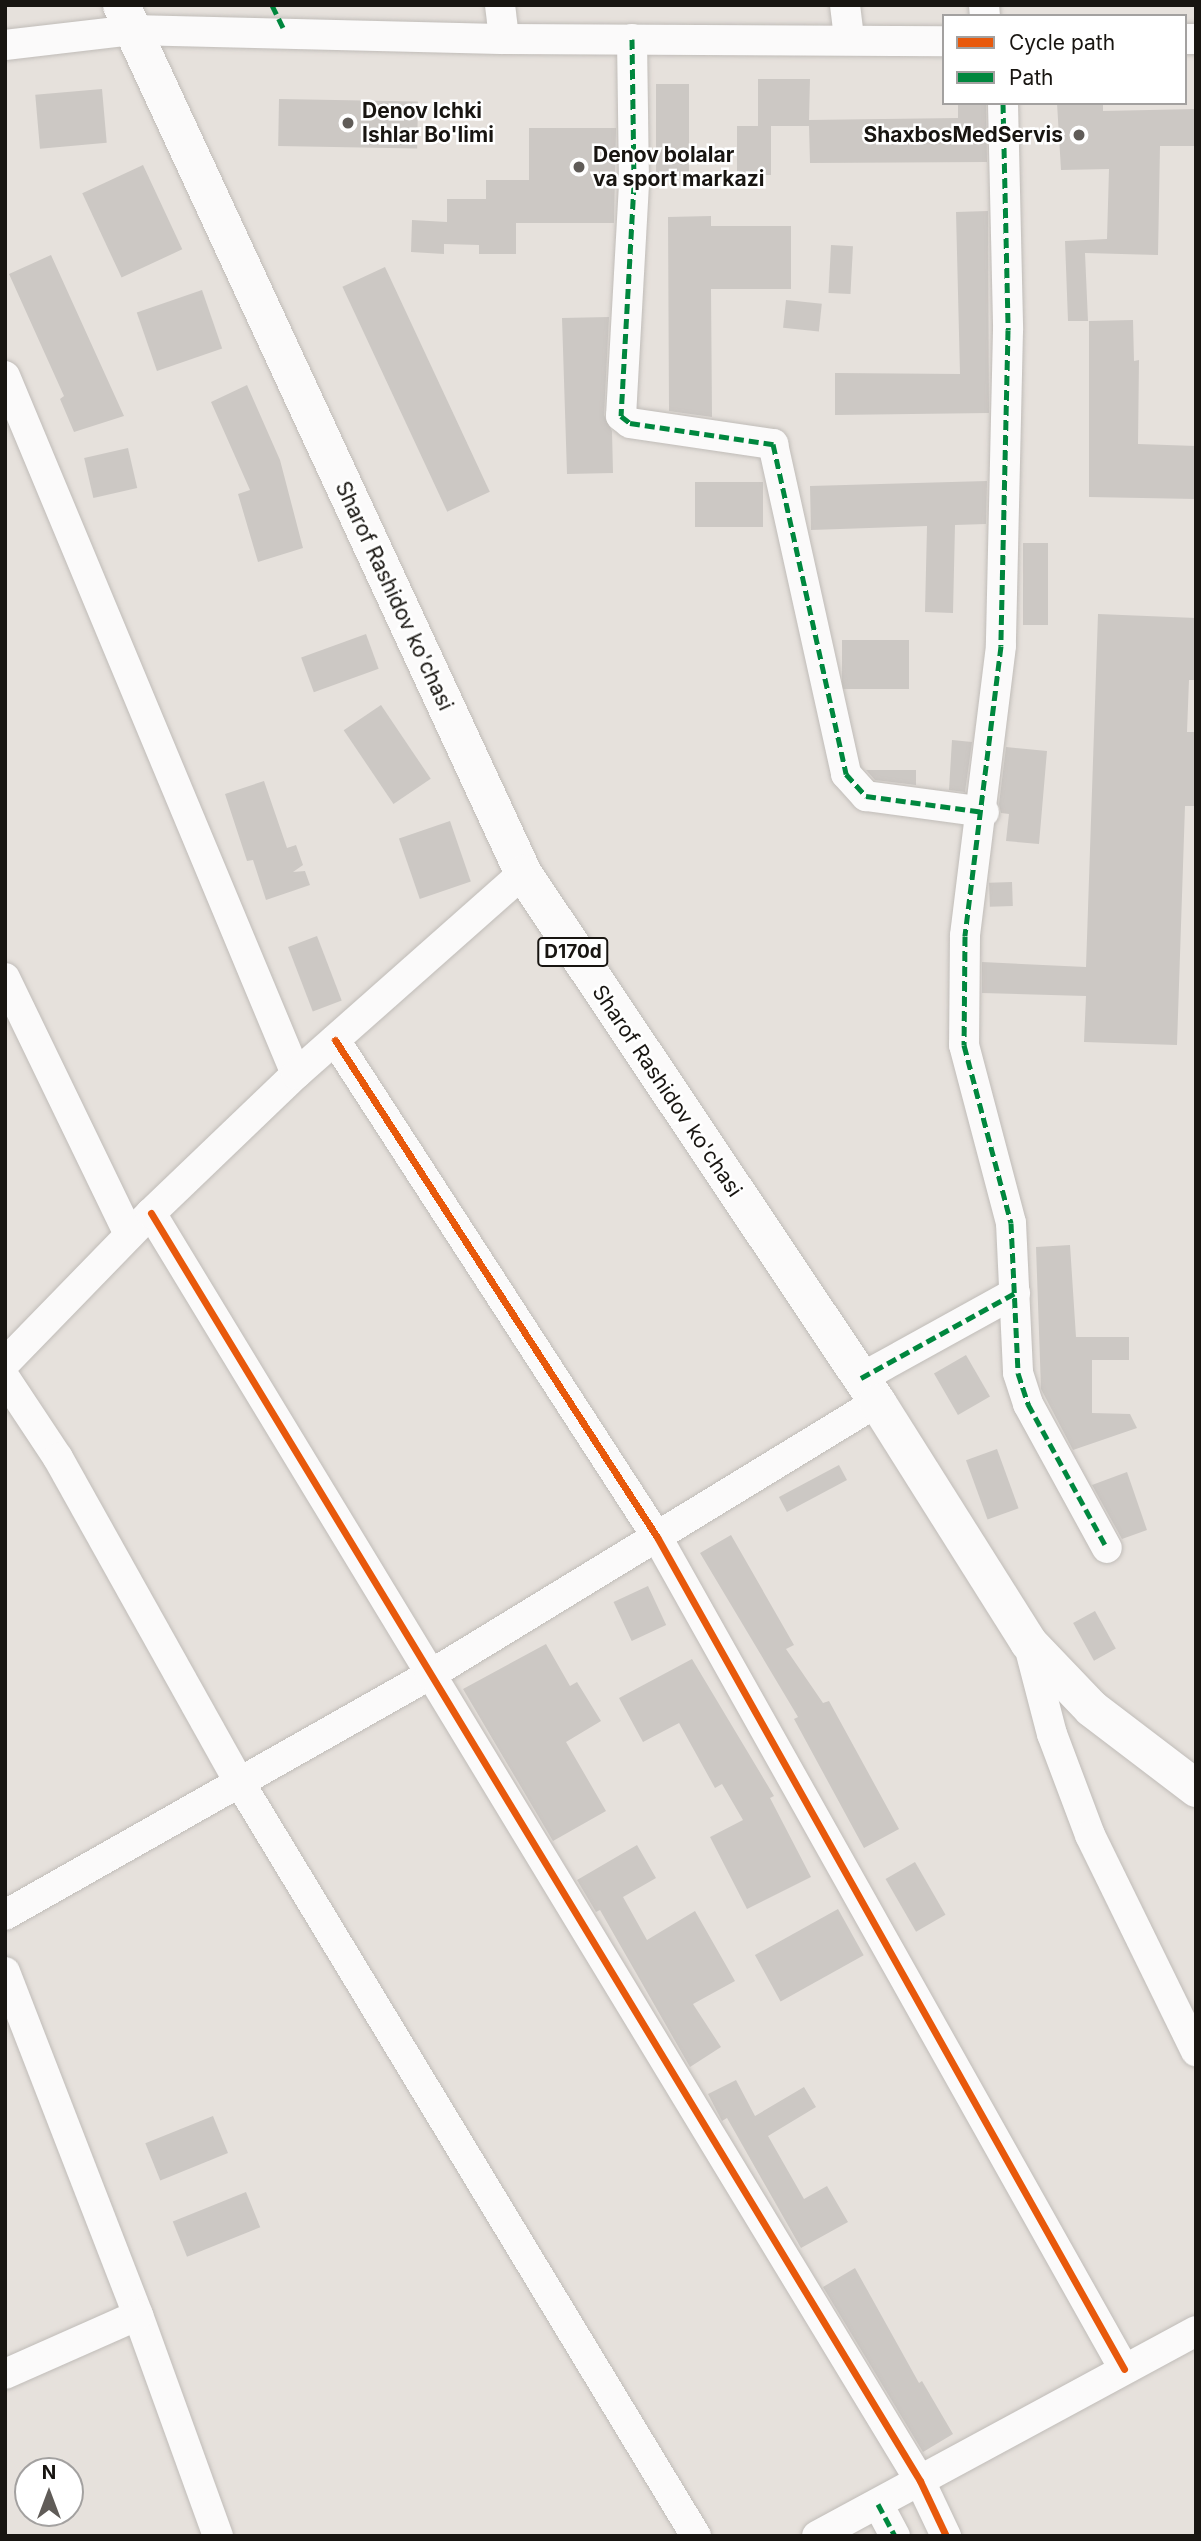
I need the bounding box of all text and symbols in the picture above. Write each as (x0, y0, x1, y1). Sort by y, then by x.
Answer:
legend (942, 14, 1187, 105)
text: Cycle path (1009, 30, 1115, 55)
text: Path (1009, 65, 1054, 90)
place label: Denov Ichki Ishlar Bo'limi (362, 98, 494, 148)
marker: Denov Ichki Ishlar Bo'limi (340, 115, 356, 131)
place label: ShaxbosMedServis (863, 122, 1063, 148)
marker: ShaxbosMedServis (1069, 125, 1089, 145)
place label: Denov bolalar va sport markazi (593, 142, 764, 192)
marker: Denov bolalar va sport markazi (571, 159, 587, 175)
street label: Sharof Rashidov ko'chasi (330, 477, 458, 715)
road number: D170d (536, 936, 610, 968)
street label: Sharof Rashidov ko'chasi (587, 980, 747, 1202)
north arrow (14, 2457, 84, 2527)
text: N (42, 2461, 56, 2484)

